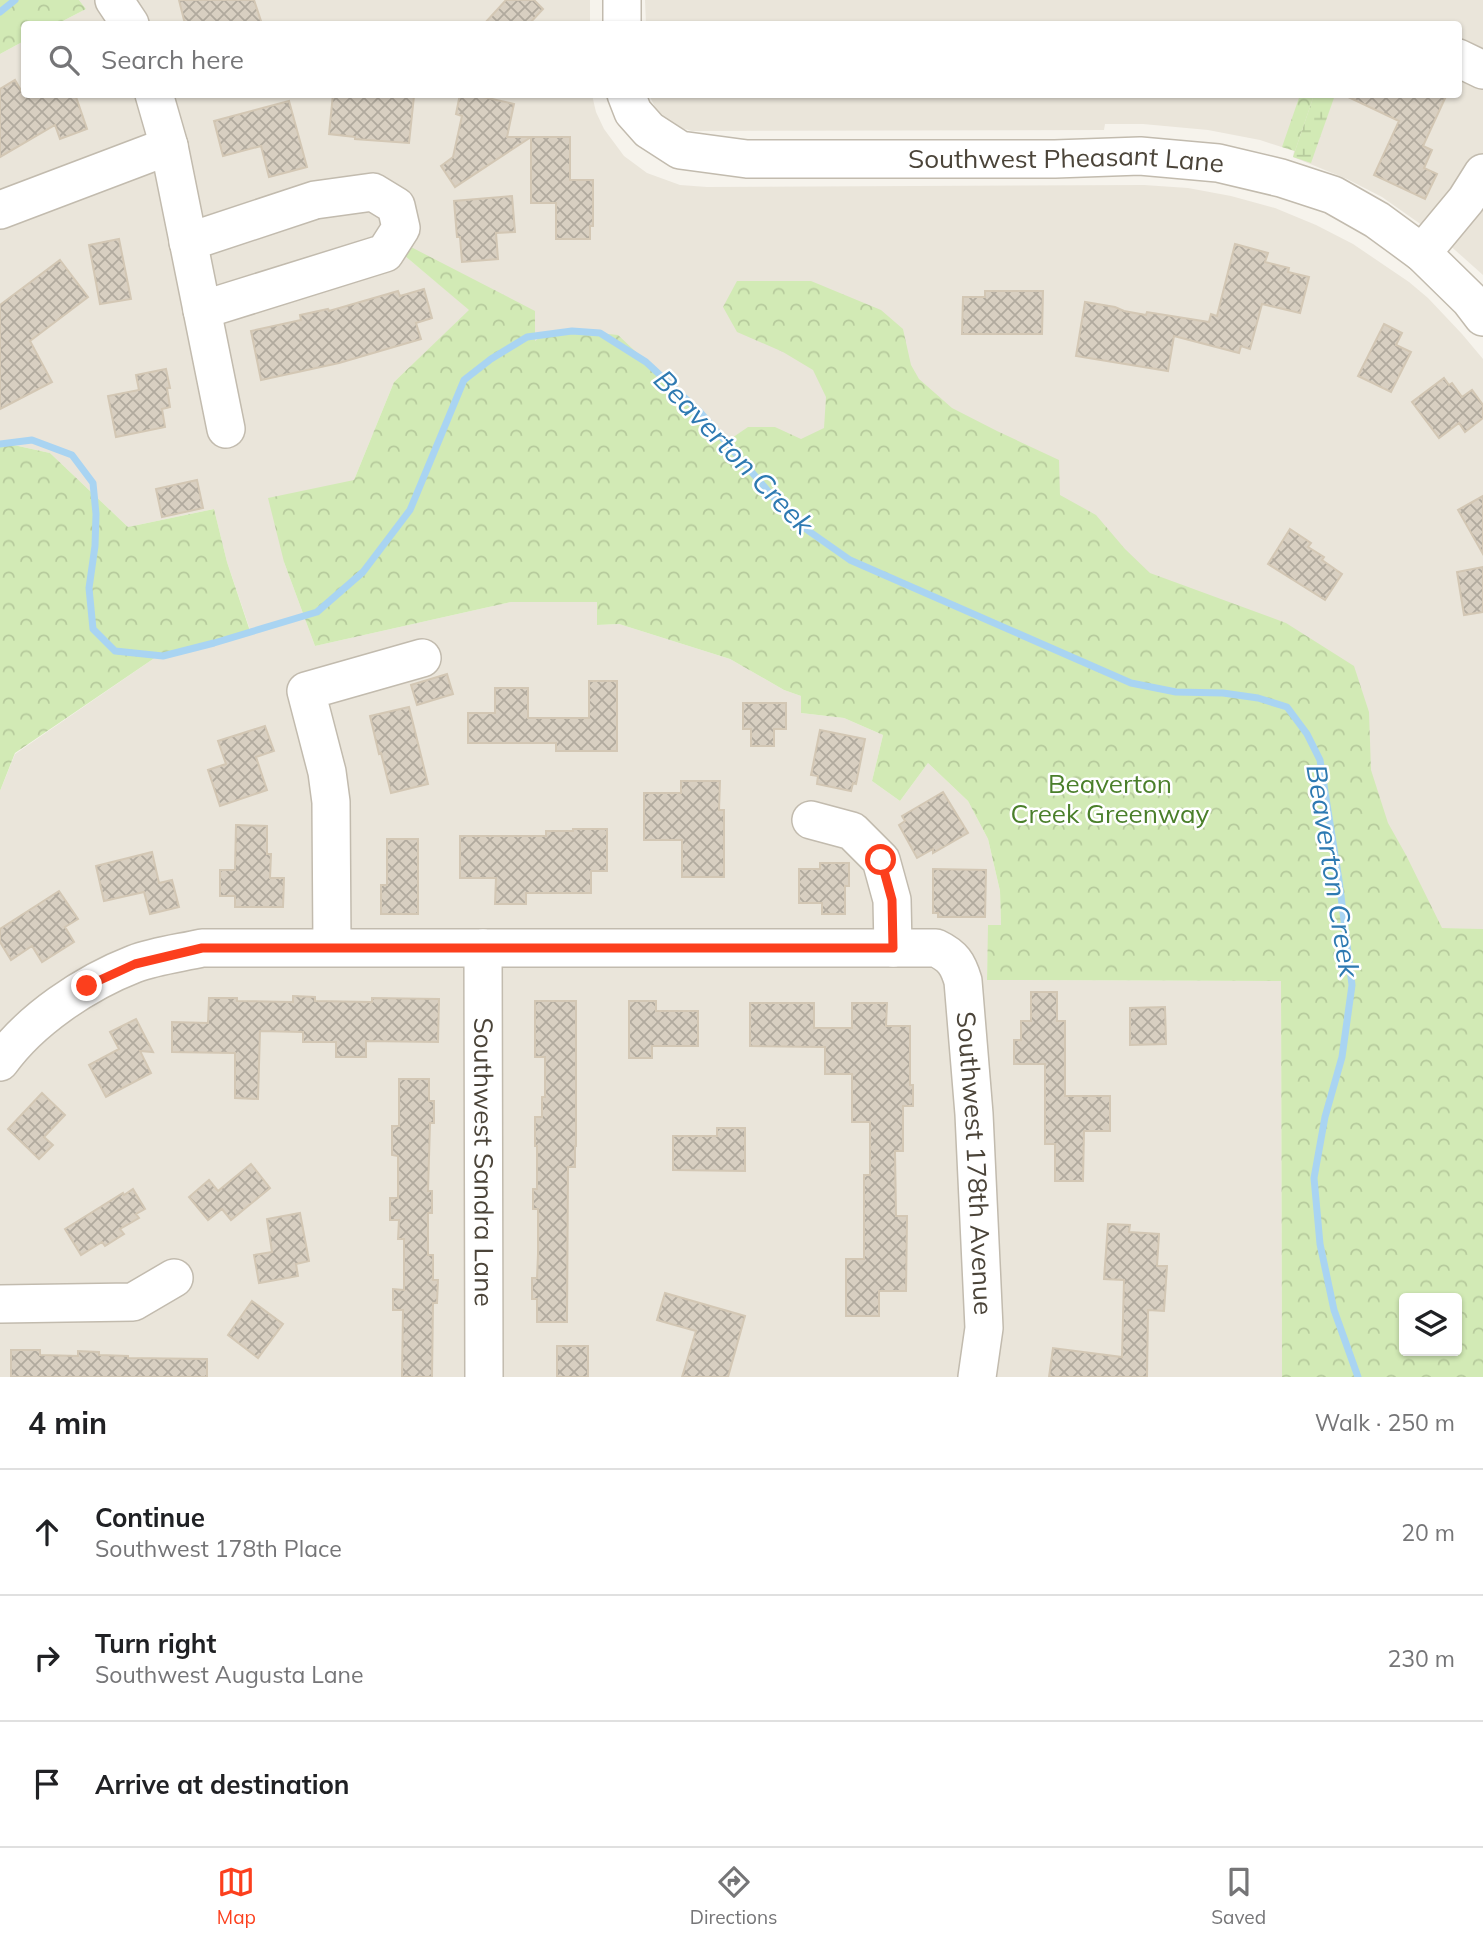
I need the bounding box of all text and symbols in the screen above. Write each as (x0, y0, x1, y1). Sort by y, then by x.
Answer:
search box (21, 21, 1462, 98)
icon: search (45, 41, 83, 79)
text: Search here (101, 43, 244, 76)
street label: Southwest Pheasant Lane (908, 139, 1225, 179)
water label: Beaverton Creek (647, 362, 823, 542)
water label: Beaverton Creek (1299, 762, 1368, 981)
park label: Beaverton Creek Greenway (1011, 767, 1210, 830)
route start (865, 844, 896, 875)
route end (71, 970, 102, 1001)
street label: Southwest 178th Avenue (950, 1010, 1000, 1316)
street label: Southwest Sandra Lane (467, 1017, 501, 1307)
map controls (1399, 1293, 1462, 1356)
button: layers (1399, 1293, 1462, 1356)
text: 4 min (28, 1404, 107, 1442)
text: Walk · 250 m (1315, 1408, 1455, 1437)
text: Continue (95, 1501, 205, 1534)
icon: ahead (28, 1513, 66, 1551)
text: 20 m (1401, 1518, 1455, 1547)
text: Southwest 178th Place (95, 1534, 342, 1563)
text: Turn right (95, 1627, 216, 1660)
icon: right (28, 1639, 66, 1677)
text: 230 m (1387, 1644, 1455, 1673)
text: Southwest Augusta Lane (95, 1660, 364, 1689)
icon: arrive (28, 1765, 66, 1803)
text: Arrive at destination (95, 1768, 350, 1801)
tab: Map (217, 1863, 256, 1929)
tab: Directions (690, 1863, 778, 1929)
tab: Saved (1211, 1863, 1266, 1929)

